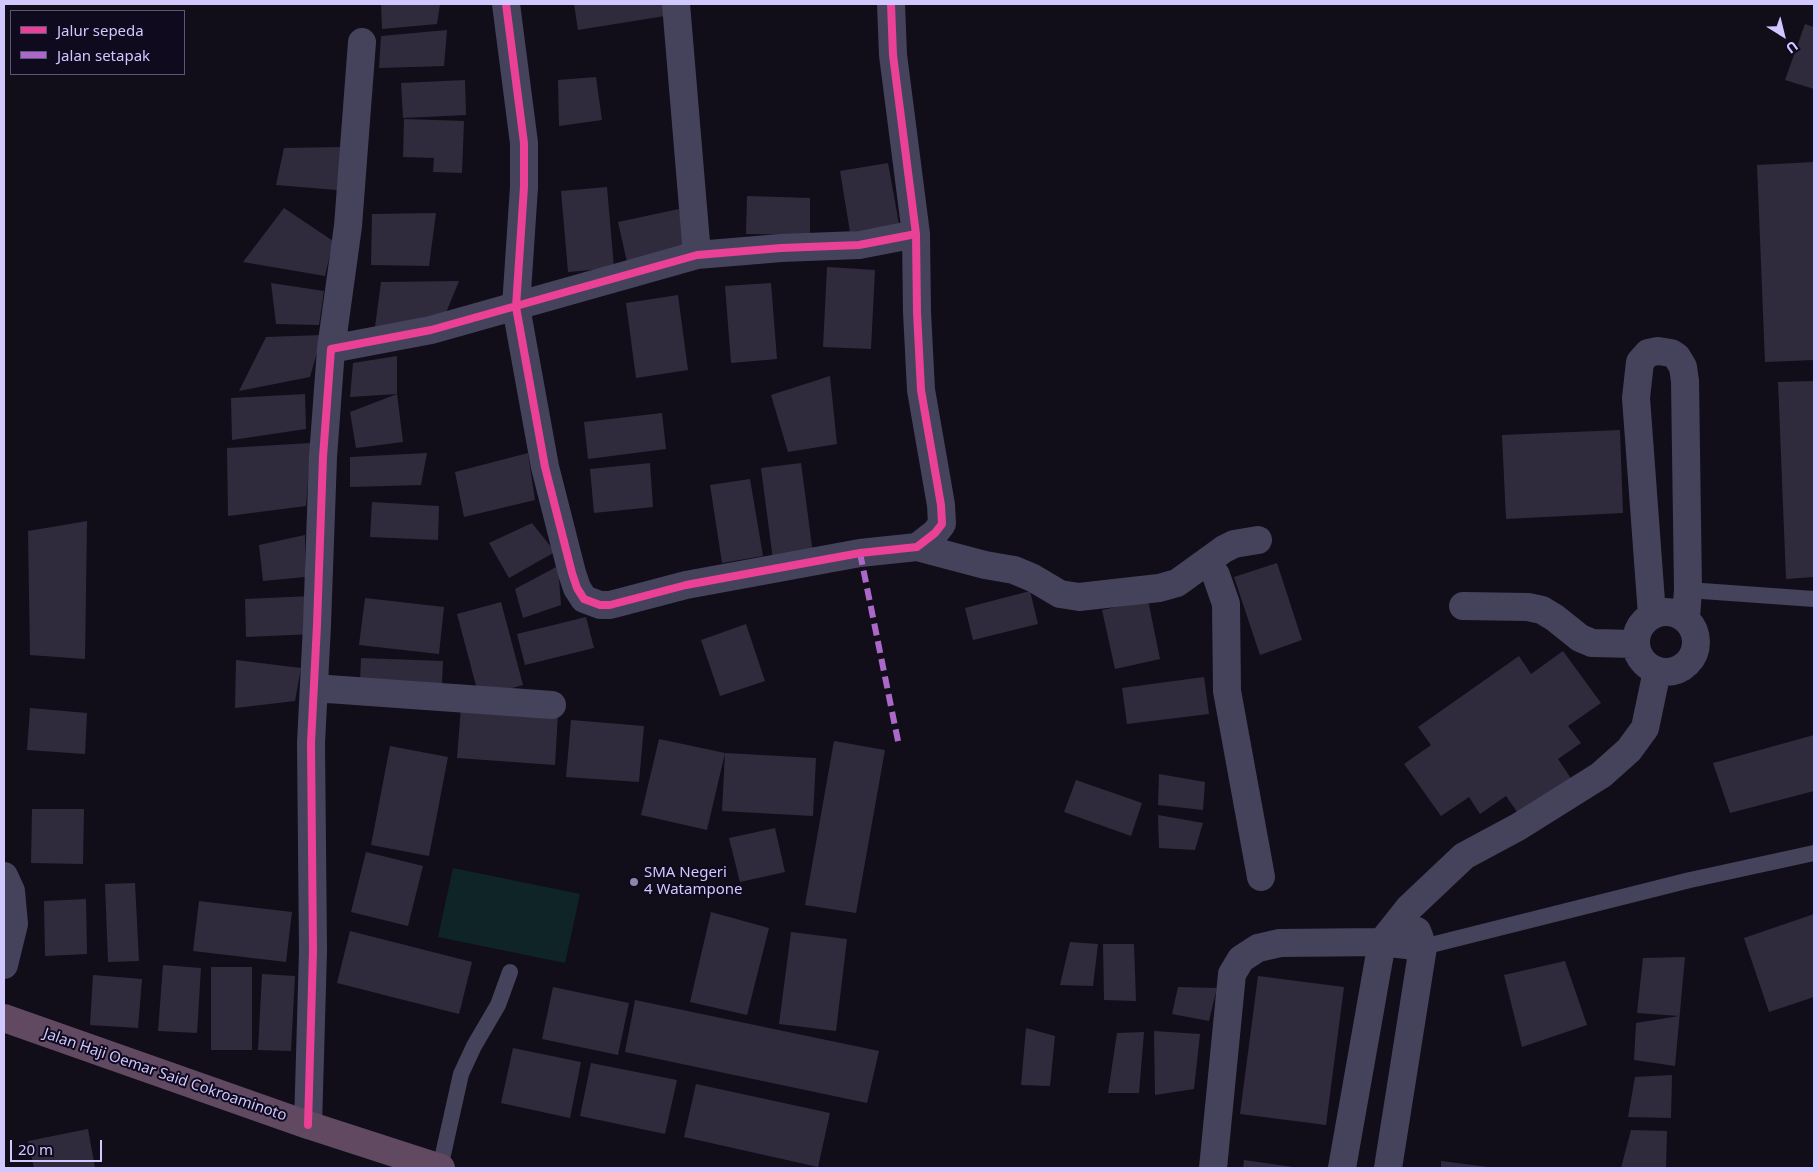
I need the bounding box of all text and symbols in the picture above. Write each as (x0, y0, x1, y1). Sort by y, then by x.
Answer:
legend (10, 10, 185, 75)
north arrow (1758, 10, 1808, 60)
text: Jalur sepeda (57, 20, 144, 40)
text: U (1782, 37, 1802, 58)
text: Jalan setapak (57, 45, 150, 65)
place label: SMA Negeri 4 Watampone (644, 864, 742, 899)
marker: SMA Negeri 4 Watampone (628, 876, 640, 888)
street label: Jalan Haji Oemar Said Cokroaminoto (41, 1025, 289, 1125)
scale bar (12, 1130, 105, 1162)
text: 20 m (18, 1139, 53, 1159)

